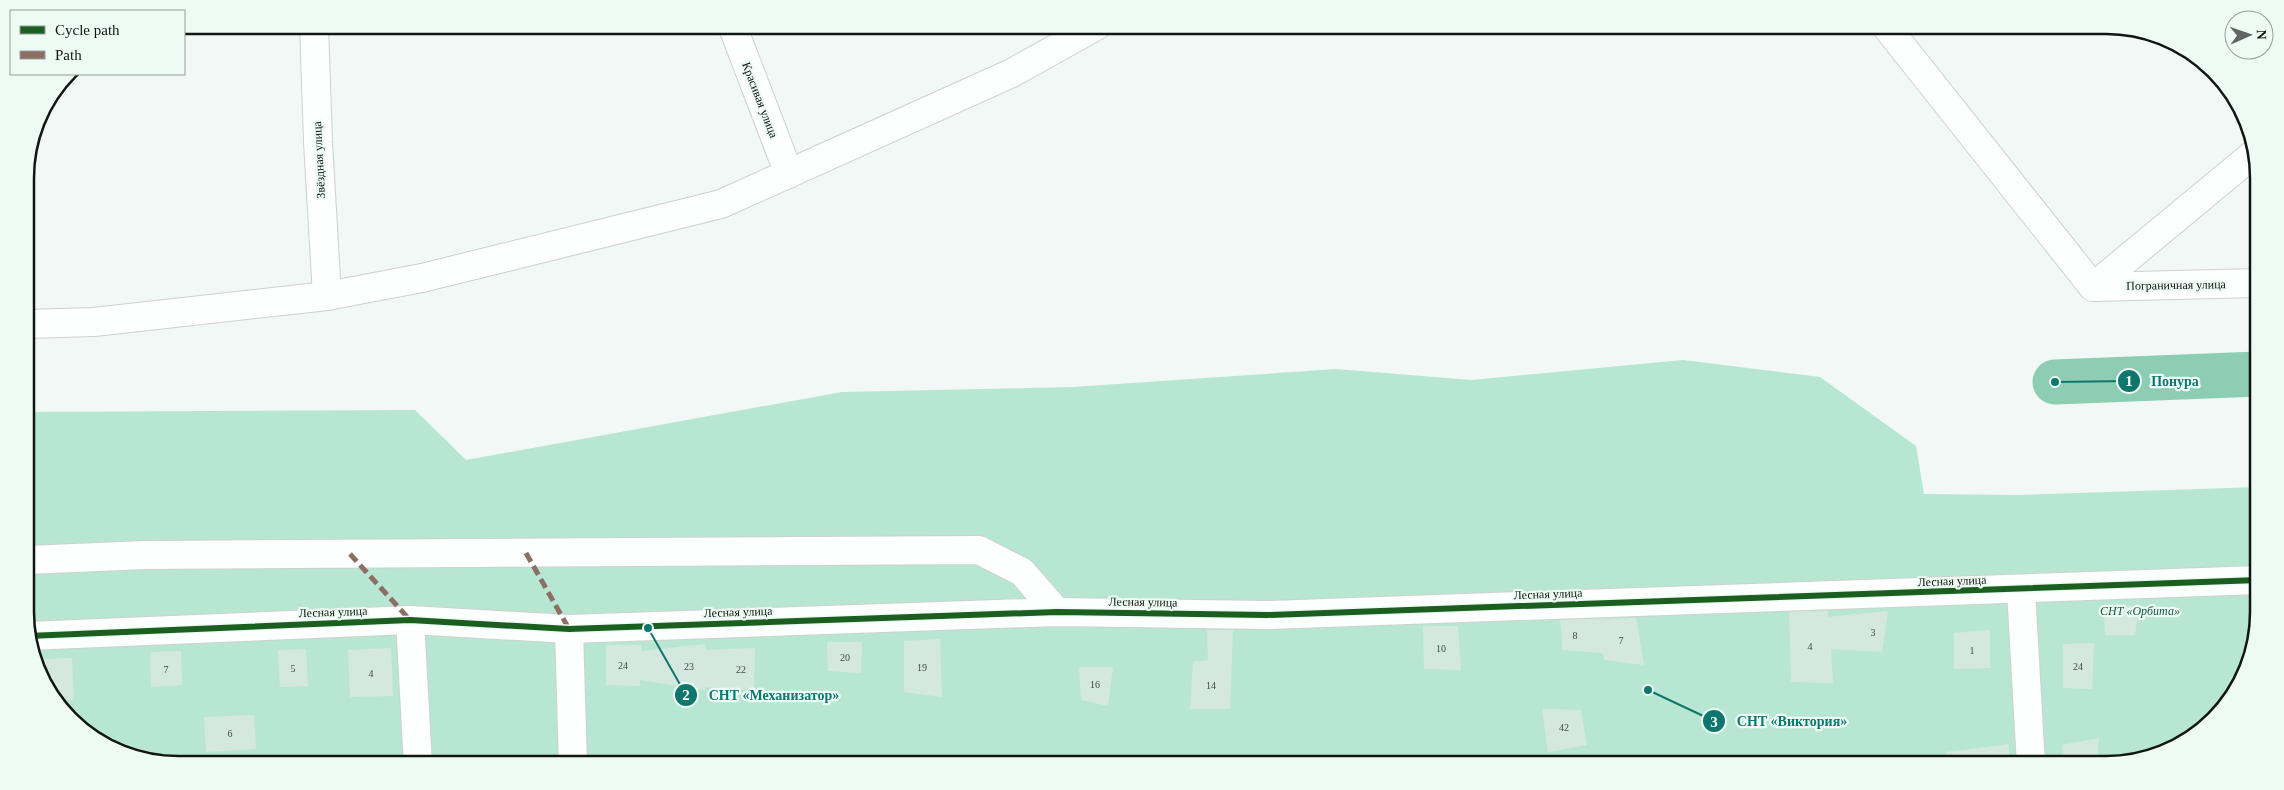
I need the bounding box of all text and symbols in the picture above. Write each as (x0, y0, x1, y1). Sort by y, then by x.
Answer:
legend (10, 10, 185, 75)
north arrow (2224, 10, 2274, 60)
text: Cycle path (55, 22, 120, 38)
text: N (2254, 29, 2269, 40)
text: Path (55, 47, 82, 63)
street label: Красивая улица (739, 60, 781, 141)
street label: Звёздная улица (310, 120, 328, 199)
street label: Пограничная улица (2126, 277, 2227, 293)
callout: Понура (2116, 367, 2209, 396)
text: 1 (2125, 373, 2133, 389)
text: Понура (2151, 374, 2199, 389)
street label: Лесная улица (1917, 573, 1987, 589)
street label: Лесная улица (1513, 586, 1583, 602)
street label: Лесная улица (1108, 594, 1178, 610)
street label: Лесная улица (298, 604, 368, 620)
street label: Лесная улица (703, 604, 773, 620)
park label: СНТ «Орбита» (2100, 604, 2180, 618)
house number: 3 (1871, 627, 1876, 638)
house number: 8 (1573, 630, 1578, 641)
house number: 7 (1619, 635, 1624, 646)
house number: 4 (1808, 641, 1813, 652)
house number: 10 (1436, 643, 1446, 654)
house number: 1 (1970, 645, 1975, 656)
house number: 20 (840, 652, 850, 663)
house number: 24 (618, 660, 628, 671)
house number: 23 (684, 661, 694, 672)
house number: 24 (2073, 661, 2083, 672)
house number: 19 (917, 662, 927, 673)
house number: 5 (291, 663, 296, 674)
house number: 7 (164, 664, 169, 675)
house number: 22 (736, 664, 746, 675)
house number: 4 (369, 668, 374, 679)
house number: 16 (1090, 679, 1100, 690)
callout: СНТ «Механизатор» (674, 680, 849, 709)
house number: 14 (1206, 680, 1216, 691)
text: 2 (682, 687, 690, 703)
text: СНТ «Механизатор» (709, 688, 839, 703)
callout: СНТ «Виктория» (1702, 707, 1857, 736)
text: 3 (1710, 714, 1718, 730)
text: СНТ «Виктория» (1737, 714, 1847, 729)
house number: 42 (1559, 722, 1569, 733)
house number: 6 (228, 728, 233, 739)

